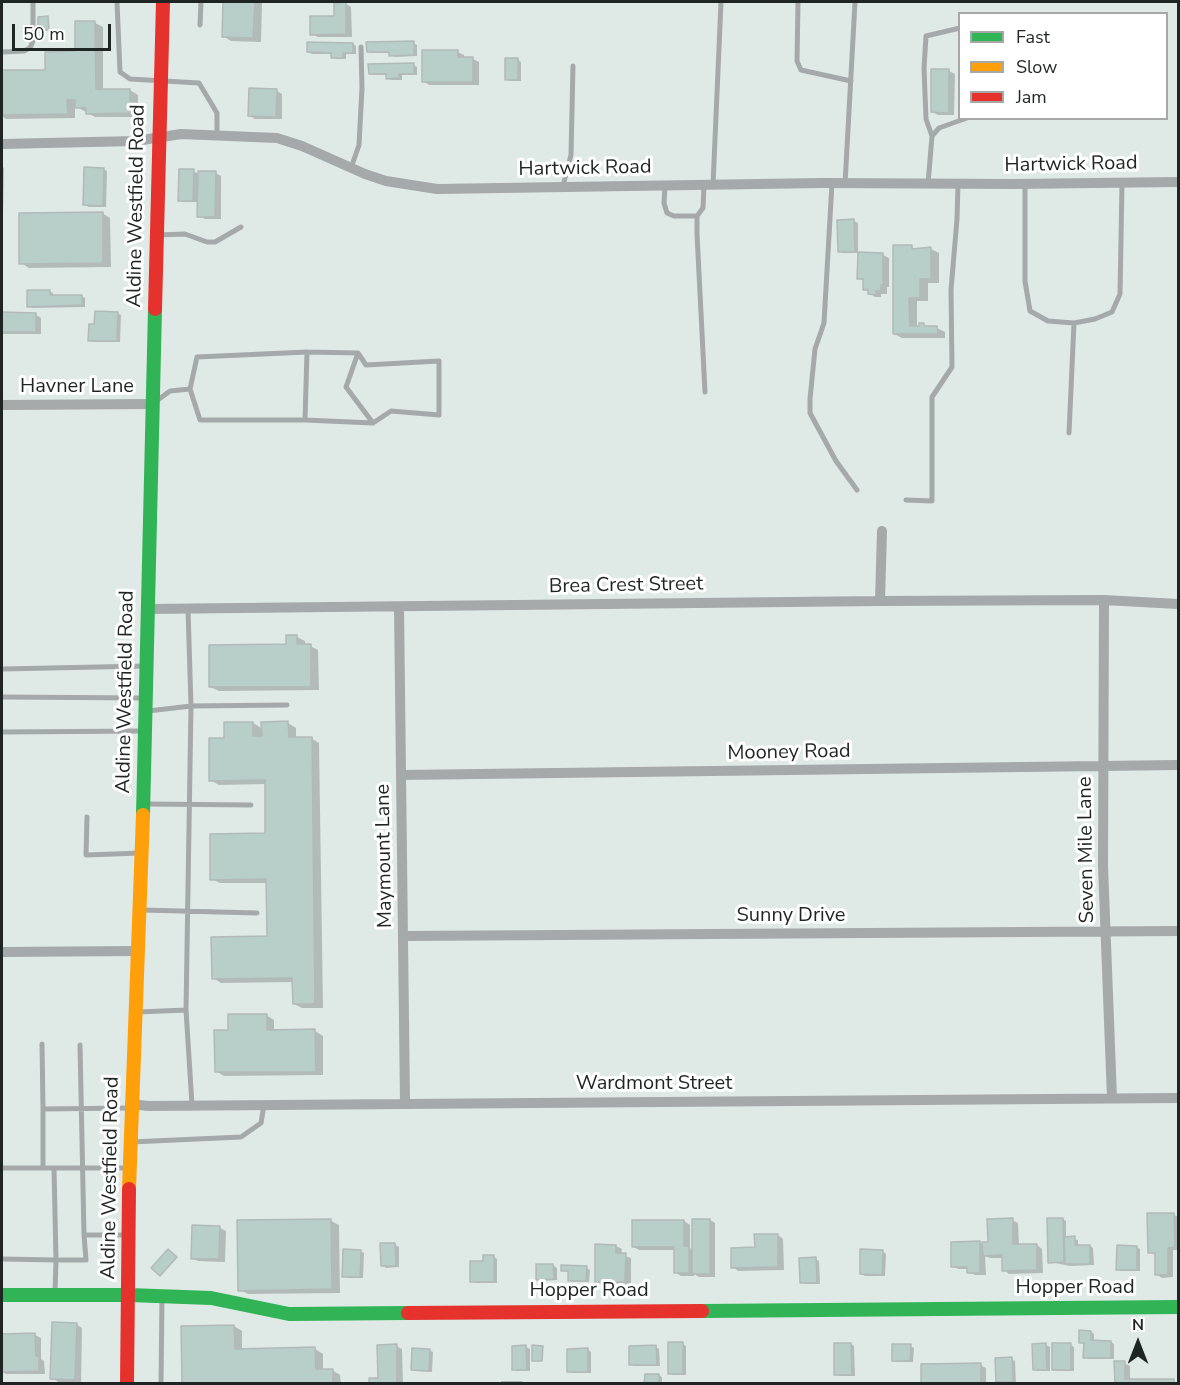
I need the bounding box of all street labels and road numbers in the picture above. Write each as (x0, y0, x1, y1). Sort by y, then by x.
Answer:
street label: Aldine Westfield Road (123, 104, 151, 308)
street label: Hartwick Road (1004, 152, 1138, 178)
street label: Hartwick Road (518, 156, 652, 182)
street label: Havner Lane (20, 375, 134, 399)
street label: Brea Crest Street (549, 573, 703, 599)
street label: Aldine Westfield Road (112, 590, 140, 794)
street label: Mooney Road (727, 740, 851, 766)
street label: Seven Mile Lane (1074, 776, 1100, 924)
street label: Maymount Lane (372, 784, 398, 928)
street label: Sunny Drive (737, 904, 845, 928)
street label: Wardmont Street (576, 1072, 732, 1096)
street label: Aldine Westfield Road (97, 1076, 125, 1280)
street label: Hopper Road (1015, 1276, 1135, 1300)
street label: Hopper Road (529, 1279, 649, 1303)

